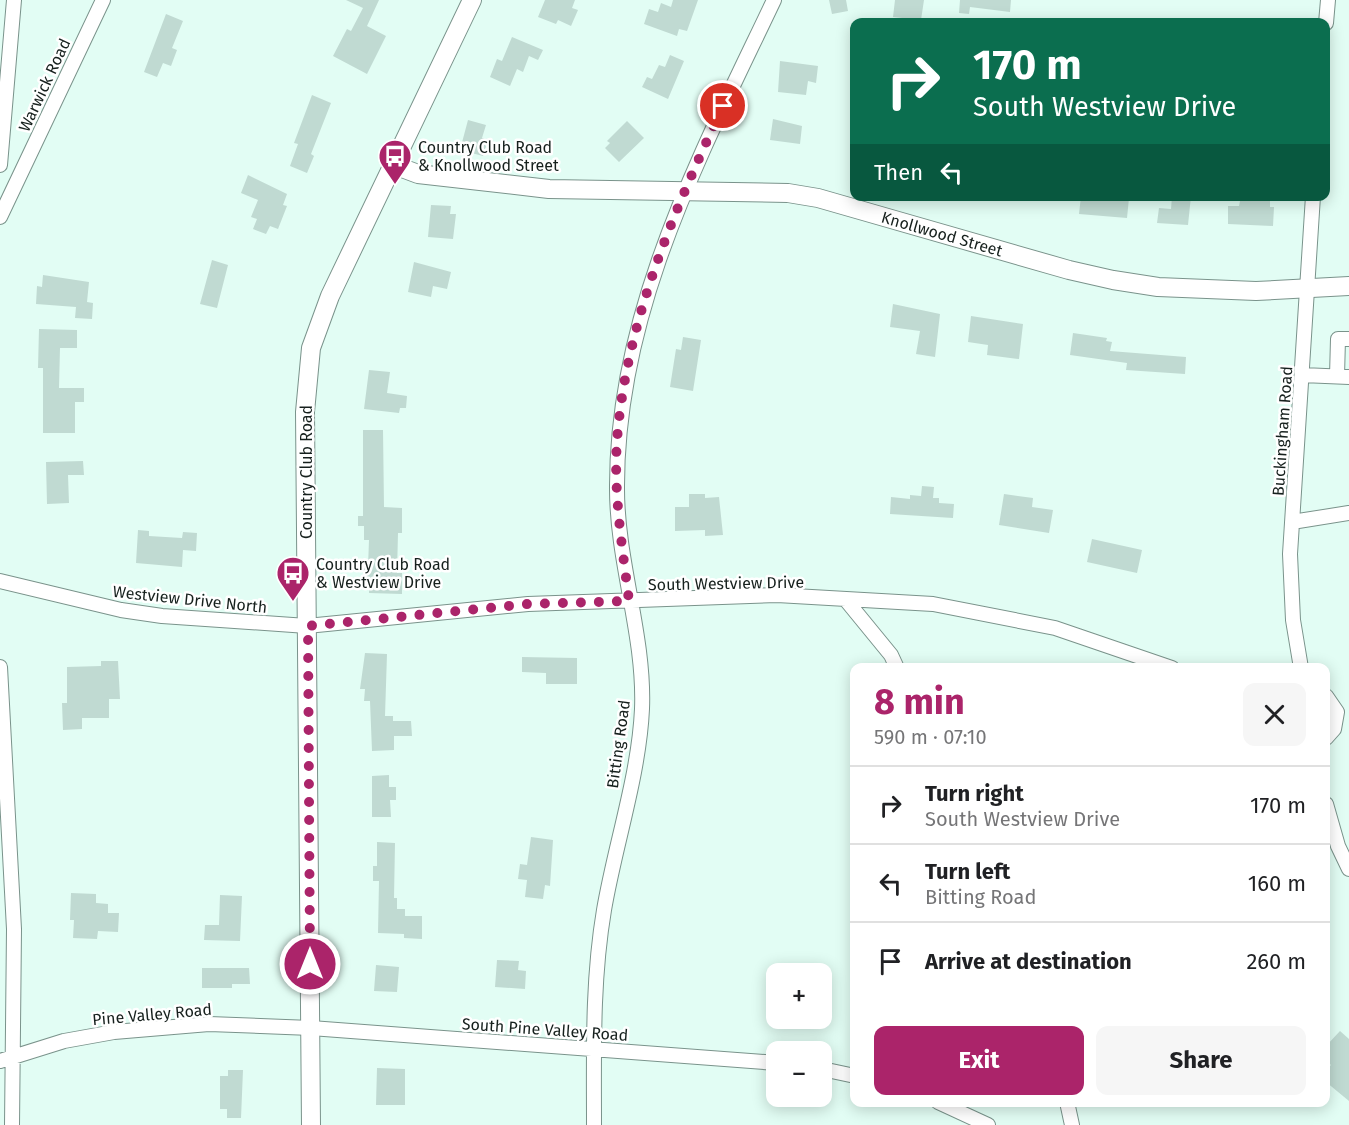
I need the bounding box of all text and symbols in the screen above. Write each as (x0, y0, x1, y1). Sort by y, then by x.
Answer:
street label: Warwick Road (15, 36, 74, 135)
text: 170 m (973, 40, 1082, 90)
icon: right (874, 42, 952, 120)
pin (697, 80, 748, 131)
icon: arrive (706, 89, 739, 122)
text: South Westview Drive (973, 91, 1236, 123)
bus stop icon: Country Club Road & Knollwood Street (377, 138, 413, 185)
place label: Country Club Road & Knollwood Street (418, 138, 559, 175)
icon: left (935, 156, 968, 189)
text: Then (874, 159, 923, 186)
street label: Knollwood Street (879, 208, 1005, 261)
street label: Buckingham Road (1268, 366, 1297, 497)
street label: Country Club Road (297, 405, 316, 539)
bus stop icon: Country Club Road & Westview Drive (275, 555, 311, 602)
place label: Country Club Road & Westview Drive (316, 555, 450, 592)
street label: South Westview Drive (648, 573, 804, 594)
street label: Westview Drive North (112, 582, 268, 617)
text: 8 min (874, 680, 965, 724)
button: close (1243, 683, 1306, 746)
street label: Bitting Road (603, 699, 634, 790)
text: 590 m · 07:10 (874, 725, 987, 749)
text: Turn right (925, 780, 1024, 807)
icon: right (874, 789, 907, 822)
text: 170 m (1250, 792, 1306, 819)
text: South Westview Drive (925, 807, 1120, 831)
text: Turn left (925, 858, 1010, 885)
icon: left (874, 867, 907, 900)
text: 160 m (1248, 870, 1306, 897)
text: Bitting Road (925, 885, 1036, 909)
position arrow (278, 932, 342, 996)
icon: arrive (874, 945, 907, 978)
text: Arrive at destination (925, 948, 1132, 975)
text: 260 m (1246, 948, 1306, 975)
map controls (766, 963, 832, 1107)
button: + (766, 963, 832, 1029)
street label: Pine Valley Road (91, 1000, 213, 1029)
street label: South Pine Valley Road (461, 1014, 629, 1045)
button: Exit (874, 1026, 1084, 1095)
button: Share (1096, 1026, 1306, 1095)
button: − (766, 1041, 832, 1107)

